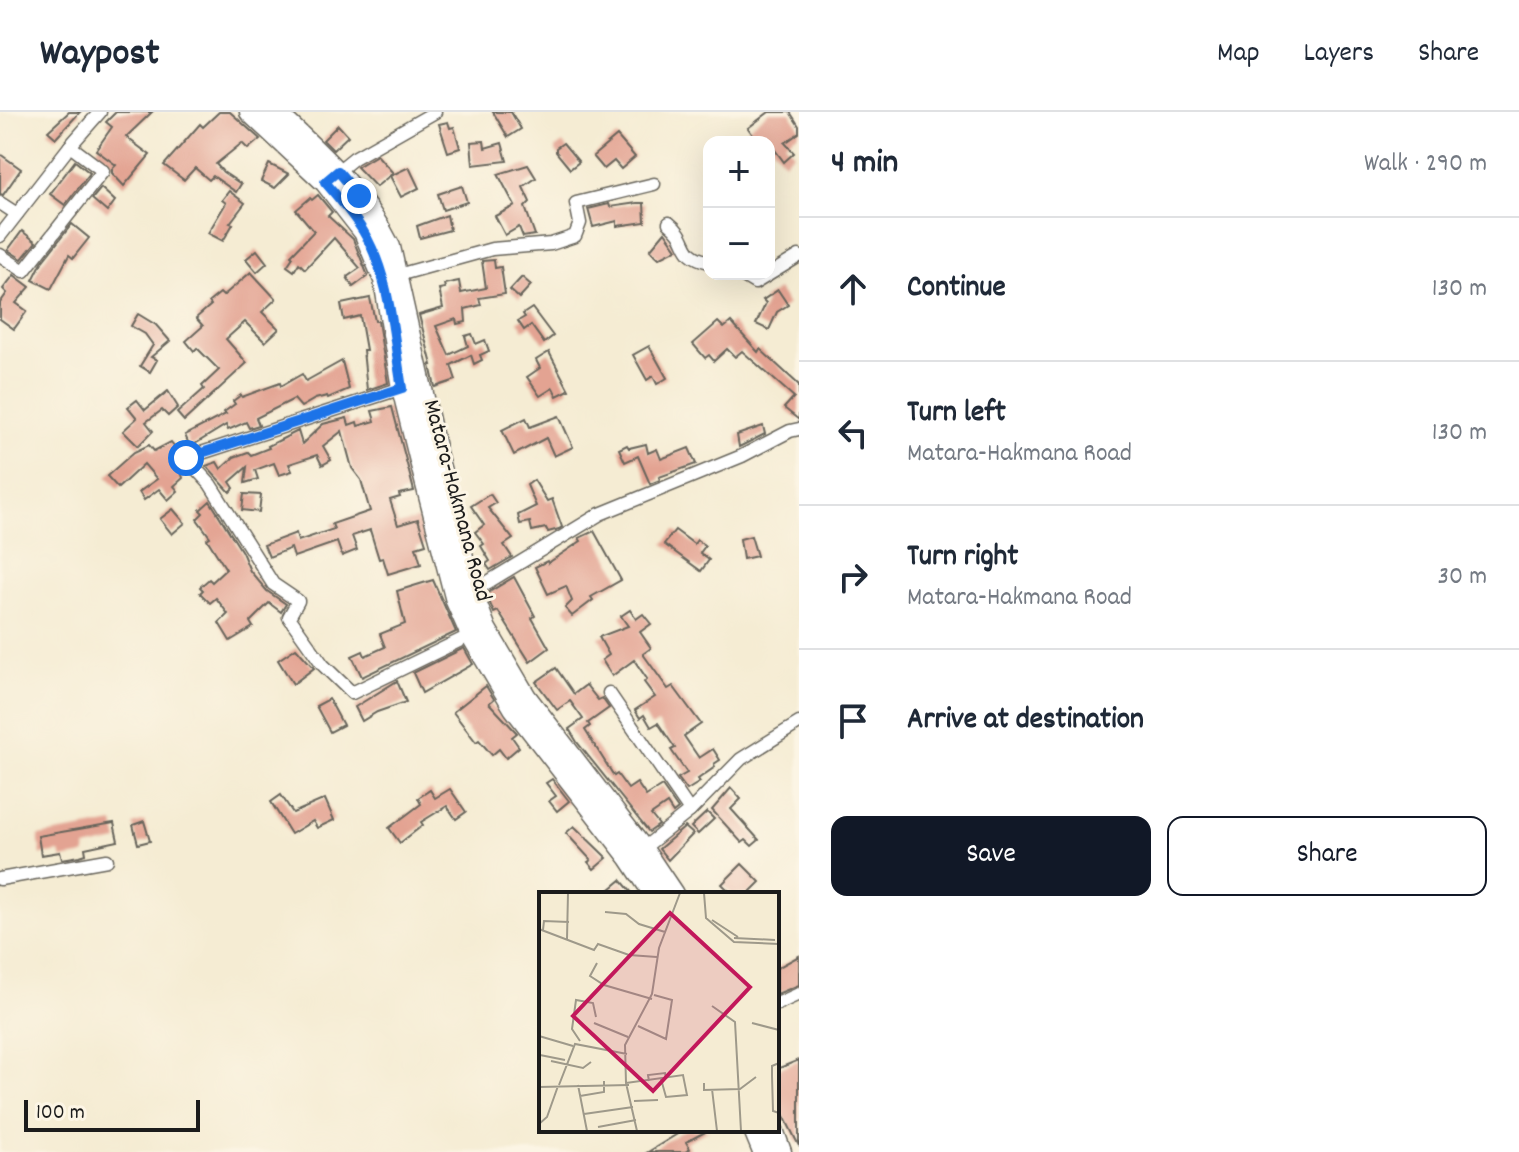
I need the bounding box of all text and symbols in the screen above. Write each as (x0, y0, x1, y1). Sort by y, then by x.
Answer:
text: Waypost (40, 28, 159, 83)
text: Map (1217, 35, 1260, 75)
text: Layers (1304, 35, 1374, 75)
text: Share (1418, 35, 1479, 75)
map controls (703, 136, 775, 280)
button: + (703, 136, 775, 208)
text: 4 min (831, 140, 898, 189)
text: Walk · 290 m (1364, 146, 1487, 183)
route end (341, 178, 377, 214)
button: − (703, 208, 775, 280)
icon: ahead (831, 267, 875, 311)
text: Continue (907, 268, 1006, 311)
text: 130 m (1432, 271, 1487, 308)
text: Turn left (907, 393, 1006, 436)
street label: Matara-Hakmana Road (413, 396, 499, 605)
icon: left (831, 411, 875, 455)
text: 130 m (1432, 415, 1487, 452)
text: Matara-Hakmana Road (907, 436, 1132, 473)
route start (168, 440, 204, 476)
text: Turn right (907, 537, 1018, 580)
icon: right (831, 555, 875, 599)
text: 30 m (1437, 559, 1487, 596)
text: Matara-Hakmana Road (907, 580, 1132, 617)
icon: arrive (831, 699, 875, 743)
text: Arrive at destination (907, 700, 1144, 743)
button: Save (831, 816, 1151, 896)
button: Share (1167, 816, 1487, 896)
inset map (539, 892, 779, 1132)
scale bar (24, 1096, 200, 1132)
text: 100 m (36, 1098, 85, 1129)

